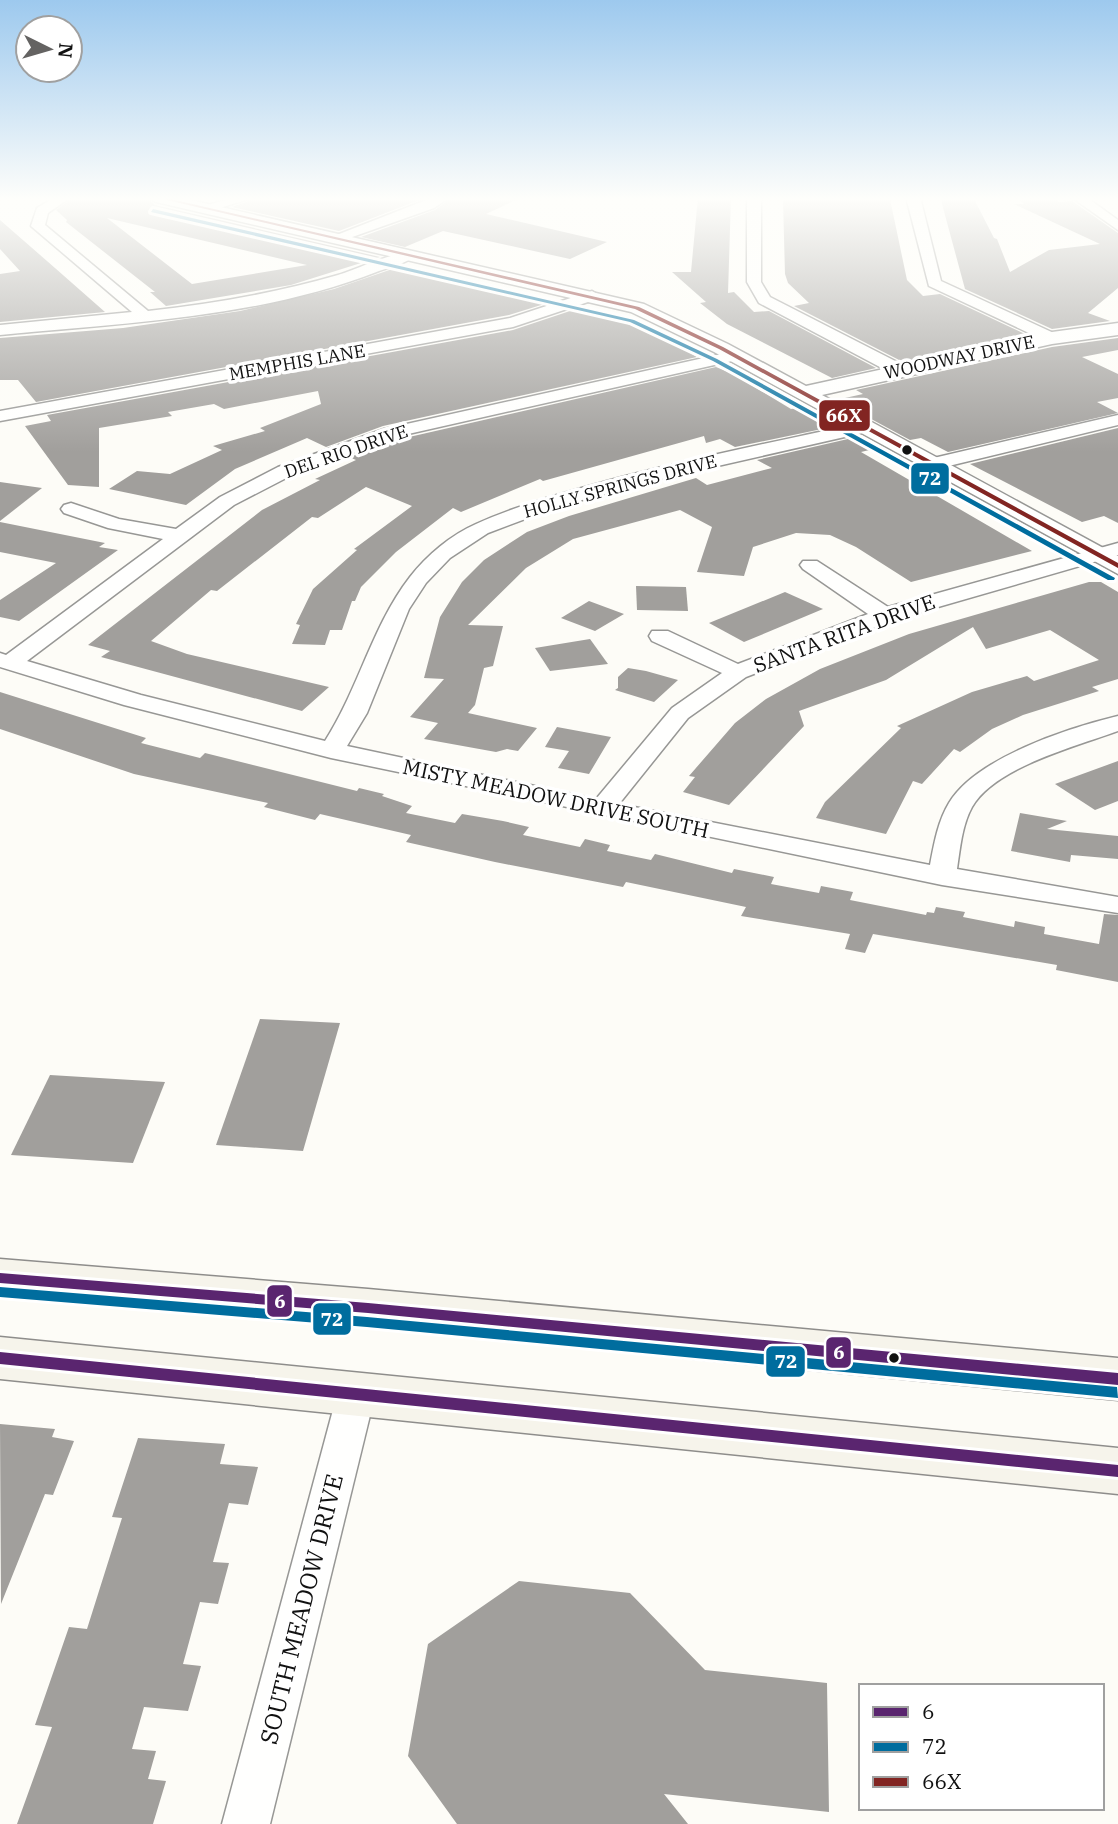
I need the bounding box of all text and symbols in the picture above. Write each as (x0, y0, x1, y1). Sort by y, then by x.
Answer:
north arrow (14, 14, 84, 84)
text: N (53, 42, 79, 59)
street label: WOODWAY DRIVE (881, 330, 1037, 384)
street label: MEMPHIS LANE (227, 339, 367, 385)
line badge: 66X (818, 399, 871, 432)
text: 66X (826, 403, 862, 427)
street label: DEL RIO DRIVE (281, 419, 411, 483)
unlabelled marker (900, 443, 914, 457)
street label: HOLLY SPRINGS DRIVE (521, 449, 719, 523)
line badge: 72 (910, 462, 950, 495)
text: 72 (919, 466, 941, 490)
street label: SANTA RITA DRIVE (749, 587, 939, 679)
street label: MISTY MEADOW DRIVE SOUTH (400, 752, 712, 844)
line badge: 6 (266, 1284, 293, 1318)
text: 6 (274, 1289, 286, 1313)
line badge: 72 (312, 1302, 352, 1336)
text: 72 (321, 1307, 343, 1331)
line badge: 6 (825, 1336, 852, 1369)
text: 6 (833, 1340, 845, 1364)
line badge: 72 (765, 1345, 806, 1378)
text: 72 (775, 1349, 797, 1373)
unlabelled marker (887, 1351, 901, 1365)
street label: SOUTH MEADOW DRIVE (252, 1471, 350, 1747)
legend (859, 1684, 1104, 1810)
text: 6 (922, 1697, 935, 1725)
text: 72 (922, 1732, 947, 1760)
text: 66X (922, 1767, 961, 1795)

